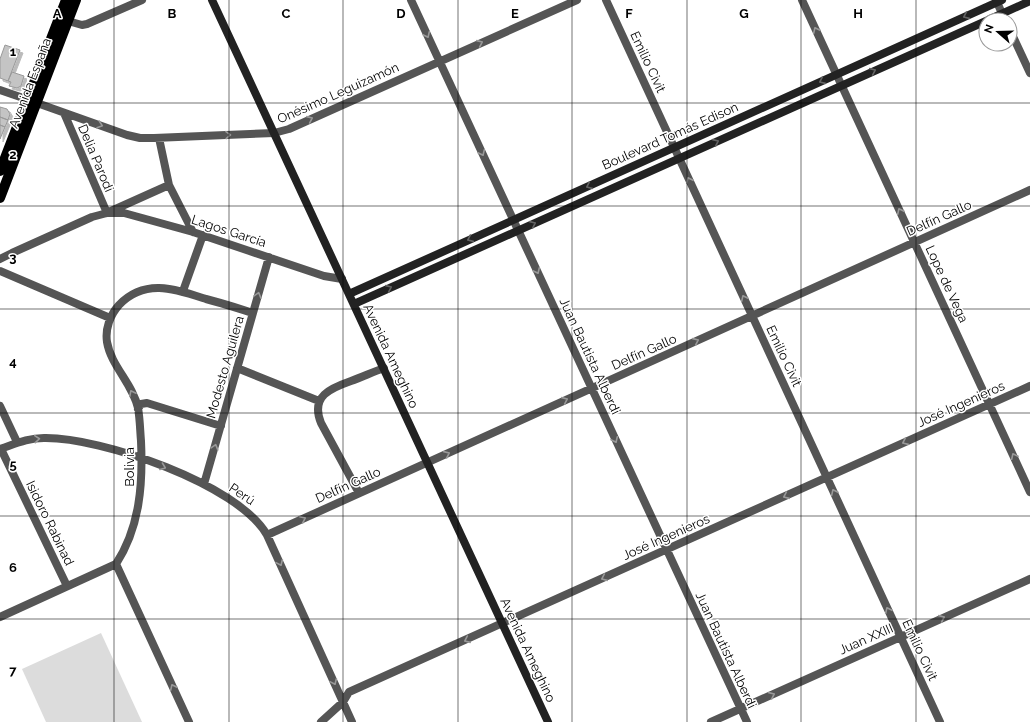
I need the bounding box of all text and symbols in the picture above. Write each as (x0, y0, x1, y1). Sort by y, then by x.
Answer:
text: A (53, 6, 62, 21)
text: B (168, 6, 177, 21)
text: C (282, 6, 291, 21)
text: D (396, 6, 406, 21)
text: E (511, 6, 519, 21)
text: F (625, 6, 633, 21)
text: G (739, 6, 749, 21)
text: H (853, 6, 863, 21)
one-way arrow (963, 11, 971, 19)
north arrow (978, 12, 1018, 52)
text: N (982, 23, 997, 35)
one-way arrow (813, 27, 821, 34)
street label: Emilio Civit (627, 29, 669, 96)
one-way arrow (423, 32, 431, 39)
street label: Avenida España (6, 36, 54, 130)
one-way arrow (476, 40, 484, 48)
text: 1 (10, 44, 17, 59)
street label: Onésimo Leguizamón (275, 59, 401, 127)
one-way arrow (869, 68, 876, 76)
one-way arrow (819, 76, 827, 84)
street label: Boulevard Tomás Edison (600, 99, 740, 173)
one-way arrow (307, 116, 314, 124)
one-way arrow (96, 121, 103, 129)
street label: Delia Parodi (75, 122, 117, 194)
one-way arrow (225, 131, 231, 140)
one-way arrow (711, 139, 719, 147)
text: 2 (9, 147, 17, 162)
one-way arrow (477, 149, 485, 157)
one-way arrow (686, 177, 694, 185)
one-way arrow (585, 181, 593, 189)
street label: Delfín Gallo (904, 197, 974, 239)
one-way arrow (897, 208, 905, 216)
street label: Lagos García (190, 212, 268, 250)
one-way arrow (530, 220, 537, 228)
one-way arrow (467, 234, 474, 242)
street label: Lope de Vega (923, 243, 971, 325)
text: 3 (9, 250, 17, 265)
one-way arrow (532, 267, 540, 275)
one-way arrow (385, 285, 392, 293)
one-way arrow (253, 291, 262, 298)
one-way arrow (741, 295, 749, 303)
street label: Juan Bautista Alberdi (556, 296, 624, 416)
street label: Avenida Ameghino (360, 301, 422, 411)
street label: Modesto Aguilera (203, 314, 247, 420)
street label: Emilio Civit (763, 323, 805, 390)
street label: Delfín Gallo (609, 331, 679, 373)
one-way arrow (692, 338, 700, 346)
text: 4 (9, 354, 17, 369)
street label: José Ingenieros (915, 378, 1007, 430)
one-way arrow (129, 390, 136, 397)
one-way arrow (561, 397, 568, 405)
one-way arrow (34, 434, 40, 443)
one-way arrow (610, 435, 618, 443)
one-way arrow (902, 437, 909, 445)
one-way arrow (210, 443, 219, 450)
street label: Bolivia (122, 447, 137, 487)
one-way arrow (442, 451, 450, 459)
one-way arrow (1011, 453, 1019, 461)
text: 5 (9, 457, 17, 472)
one-way arrow (159, 462, 166, 470)
street label: Delfín Gallo (313, 464, 383, 506)
street label: Isidoro Rabinad (23, 478, 77, 568)
street label: Perú (226, 480, 258, 508)
one-way arrow (831, 489, 839, 497)
one-way arrow (783, 491, 791, 499)
street label: José Ingenieros (620, 511, 712, 563)
one-way arrow (298, 516, 306, 524)
one-way arrow (275, 559, 283, 567)
text: 6 (9, 560, 17, 575)
one-way arrow (601, 573, 608, 581)
street label: Juan Bautista Alberdi (692, 590, 760, 710)
street label: Avenida Ameghino (497, 595, 559, 705)
one-way arrow (885, 607, 893, 614)
one-way arrow (937, 615, 945, 623)
street label: Emilio Civit (899, 617, 941, 684)
street label: Juan XXIII (837, 620, 895, 658)
one-way arrow (463, 635, 470, 643)
text: 7 (9, 663, 17, 678)
one-way arrow (329, 678, 337, 685)
one-way arrow (170, 683, 178, 691)
one-way arrow (769, 691, 776, 699)

